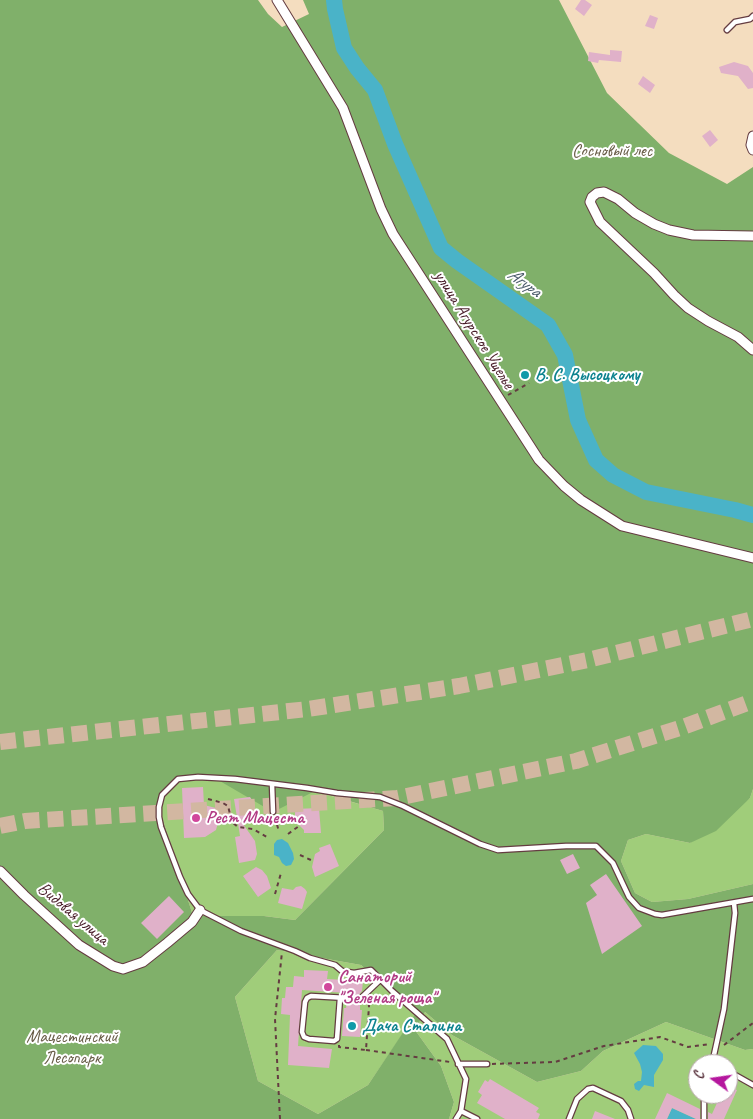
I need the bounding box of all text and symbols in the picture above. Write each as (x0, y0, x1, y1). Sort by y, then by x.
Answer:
park label: Сосновый лес (572, 140, 652, 162)
water label: Агура (503, 263, 545, 303)
street label: улица Агурское Ущелье (429, 267, 519, 393)
place label: В. С. Высоцкому (535, 364, 640, 386)
marker: В. С. Высоцкому (519, 369, 531, 381)
place label: Рест Мацеста (206, 807, 304, 829)
marker: Рест Мацеста (190, 812, 202, 824)
street label: Видовая улица (33, 878, 113, 950)
place label: Санаторий "Зеленая роща" (338, 966, 436, 1009)
marker: Санаторий "Зеленая роща" (322, 981, 334, 993)
place label: Дача Сталина (362, 1015, 461, 1037)
marker: Дача Сталина (346, 1020, 358, 1032)
park label: Мацестинский Лесопарк (26, 1026, 118, 1068)
north arrow (688, 1054, 738, 1104)
text: С (690, 1070, 708, 1081)

